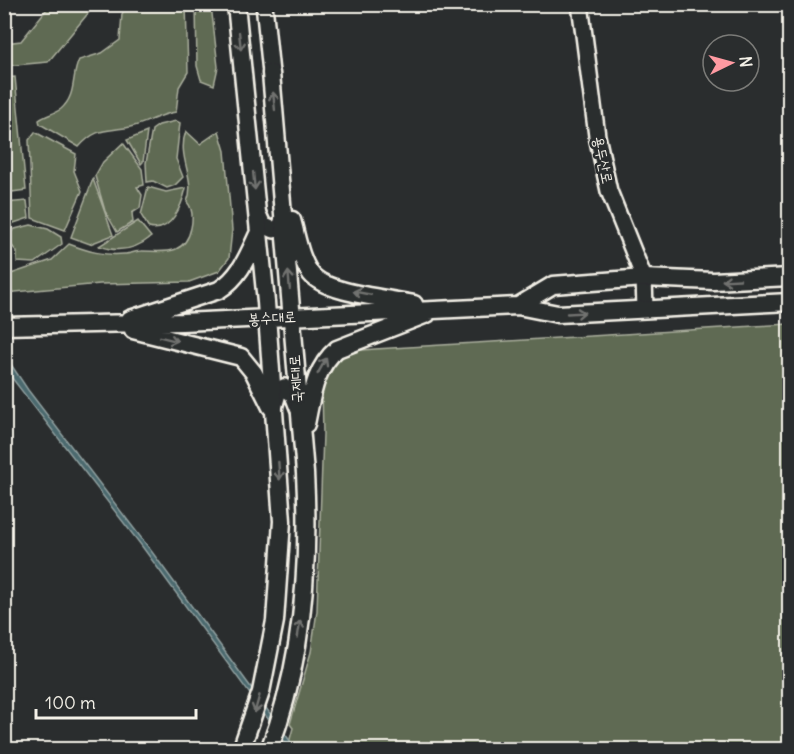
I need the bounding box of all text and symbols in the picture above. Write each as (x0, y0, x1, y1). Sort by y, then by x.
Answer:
one-way arrow (235, 30, 246, 50)
north arrow (701, 33, 761, 93)
text: N (735, 55, 756, 68)
one-way arrow (268, 91, 279, 111)
street label: 용두산로 (589, 134, 618, 185)
one-way arrow (249, 171, 260, 191)
one-way arrow (283, 270, 294, 290)
one-way arrow (722, 275, 742, 286)
one-way arrow (353, 287, 373, 298)
street label: 봉수대로 (247, 307, 297, 328)
one-way arrow (565, 308, 585, 319)
one-way arrow (159, 333, 178, 345)
street label: 국제대로 (284, 354, 307, 404)
one-way arrow (316, 358, 328, 375)
one-way arrow (274, 460, 285, 480)
one-way arrow (294, 620, 305, 640)
scale bar (36, 682, 196, 720)
text: 100 m (45, 691, 96, 714)
one-way arrow (251, 694, 262, 713)

